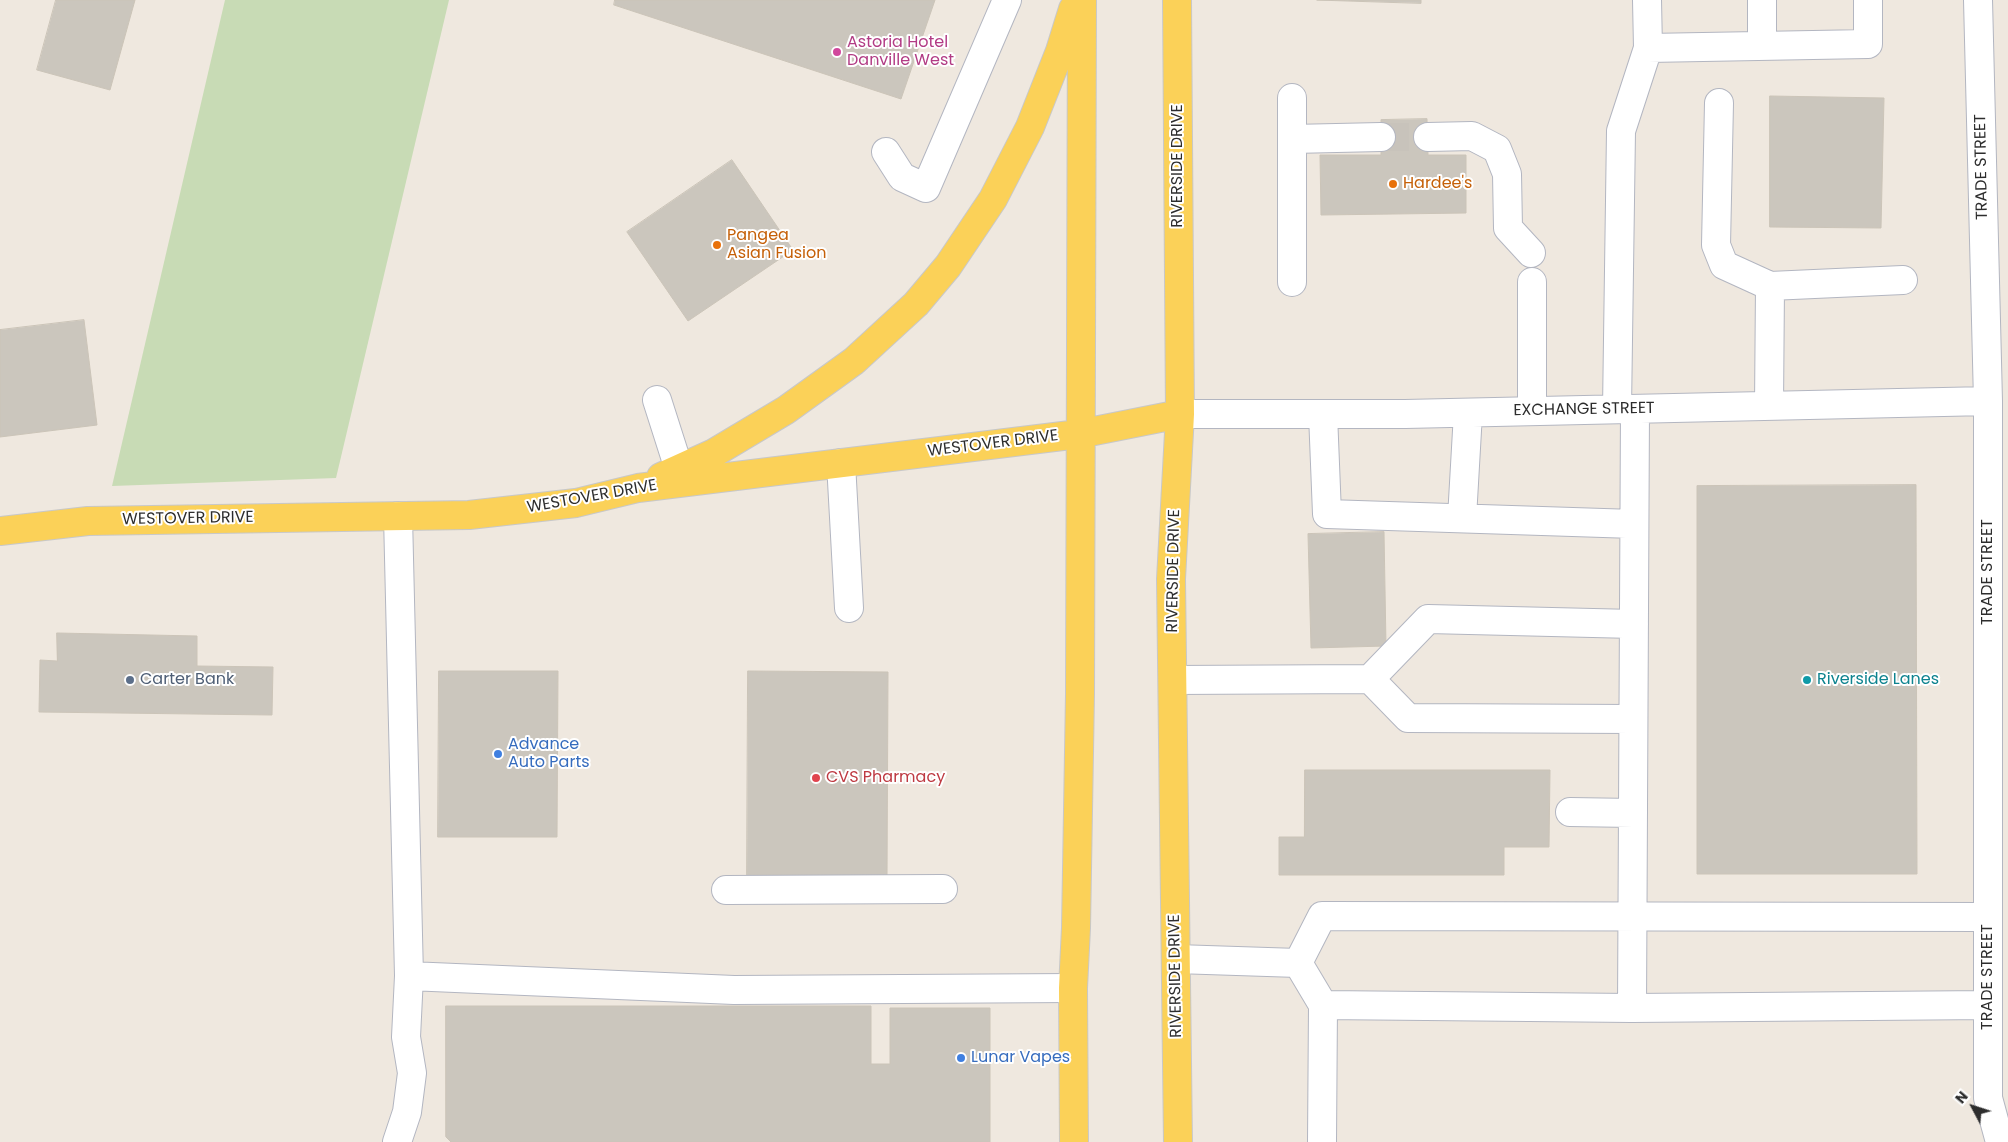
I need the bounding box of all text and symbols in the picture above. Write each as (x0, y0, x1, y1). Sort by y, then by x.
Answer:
place label: Astoria Hotel Danville West (847, 33, 954, 71)
marker: Astoria Hotel Danville West (831, 46, 843, 58)
street label: RIVERSIDE DRIVE (1168, 104, 1188, 228)
street label: TRADE STREET (1971, 114, 1993, 220)
place label: Hardee's (1403, 174, 1472, 194)
marker: Hardee's (1387, 178, 1399, 190)
place label: Pangea Asian Fusion (727, 226, 826, 264)
marker: Pangea Asian Fusion (711, 239, 723, 251)
street label: EXCHANGE STREET (1513, 399, 1655, 421)
street label: WESTOVER DRIVE (927, 426, 1059, 462)
street label: WESTOVER DRIVE (526, 476, 658, 518)
street label: WESTOVER DRIVE (122, 508, 254, 530)
street label: RIVERSIDE DRIVE (1163, 509, 1185, 633)
street label: TRADE STREET (1978, 519, 1998, 625)
place label: Carter Bank (140, 670, 234, 690)
place label: Riverside Lanes (1817, 670, 1939, 690)
marker: Carter Bank (124, 674, 136, 686)
marker: Riverside Lanes (1801, 674, 1813, 686)
place label: Advance Auto Parts (508, 735, 590, 773)
marker: Advance Auto Parts (492, 748, 504, 760)
place label: CVS Pharmacy (826, 768, 945, 788)
marker: CVS Pharmacy (810, 772, 822, 784)
street label: RIVERSIDE DRIVE (1165, 914, 1187, 1038)
street label: TRADE STREET (1978, 924, 1998, 1030)
place label: Lunar Vapes (971, 1048, 1070, 1068)
marker: Lunar Vapes (955, 1052, 967, 1064)
north arrow (1948, 1082, 1998, 1132)
text: N (1950, 1087, 1973, 1108)

